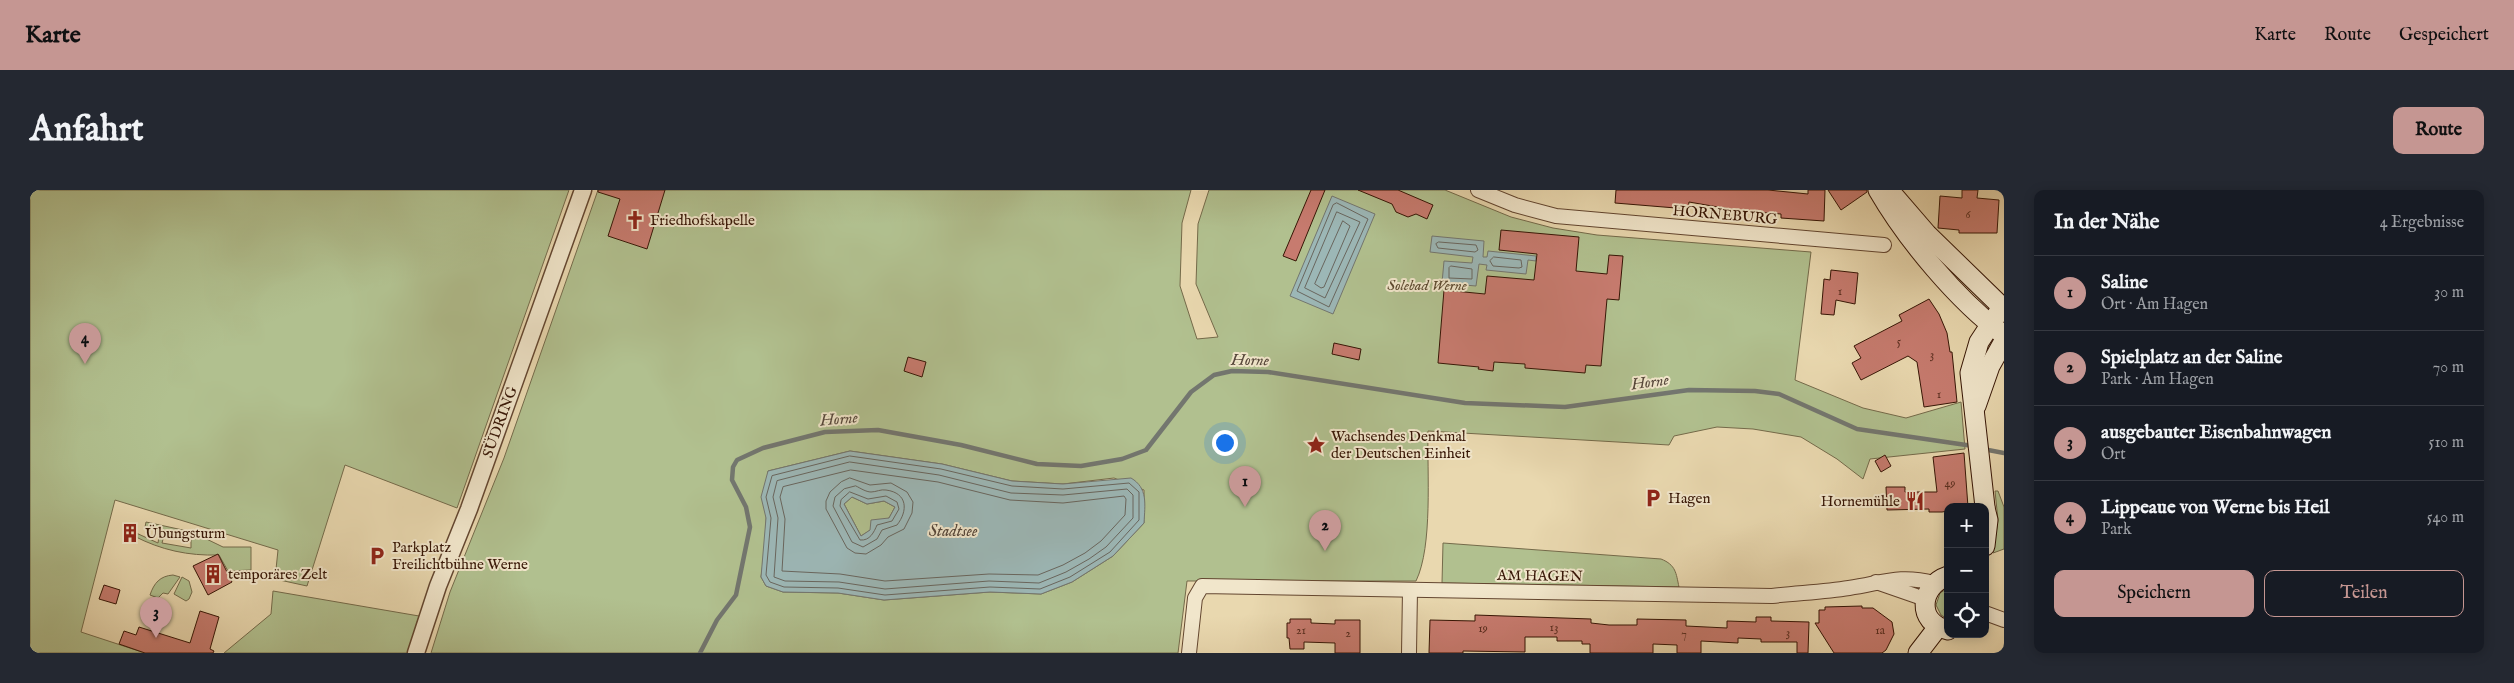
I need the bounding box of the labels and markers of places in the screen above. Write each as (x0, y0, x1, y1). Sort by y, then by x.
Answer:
church icon: Friedhofskapelle (624, 209, 646, 231)
place label: Friedhofskapelle (650, 211, 755, 230)
pin: 4 (69, 323, 101, 364)
place label: Wachsendes Denkmal der Deutschen Einheit (1331, 427, 1471, 463)
place icon: Wachsendes Denkmal der Deutschen Einheit (1305, 434, 1327, 456)
pin: 1 (1229, 466, 1261, 507)
parking icon: Hagen (1642, 487, 1664, 509)
place label: Hagen (1668, 489, 1710, 508)
restaurant icon: Hornemühle (1904, 490, 1926, 512)
place label: Hornemühle (1821, 492, 1900, 511)
pin: 2 (1309, 510, 1341, 551)
building icon: Übungsturm (119, 522, 141, 544)
place label: Übungsturm (145, 524, 226, 543)
place label: Parkplatz Freilichtbühne Werne (392, 538, 528, 574)
parking icon: Parkplatz Freilichtbühne Werne (366, 545, 388, 567)
building icon: temporäres Zelt (202, 563, 224, 585)
place label: temporäres Zelt (228, 565, 327, 584)
pin: 3 (140, 597, 172, 638)

